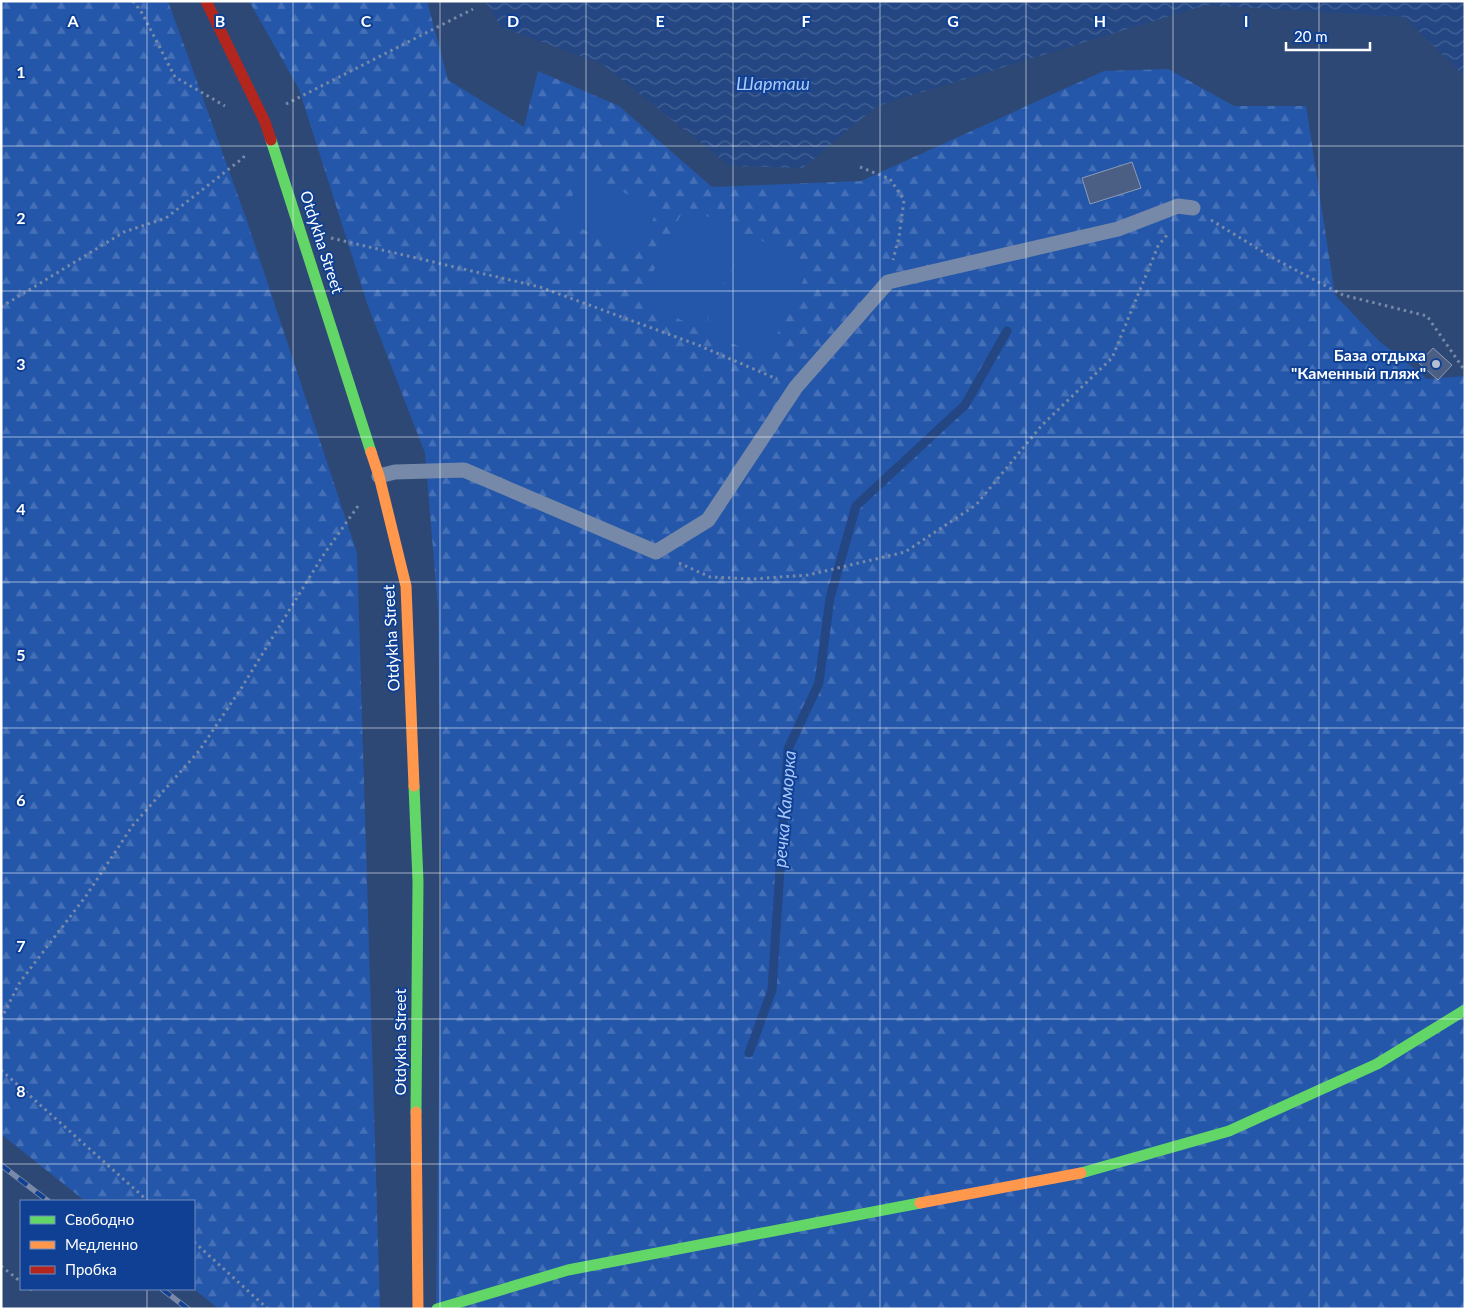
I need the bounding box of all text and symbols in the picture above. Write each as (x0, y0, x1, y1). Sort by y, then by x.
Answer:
text: A (66, 11, 79, 30)
text: B (215, 11, 225, 30)
text: C (361, 11, 372, 30)
text: D (507, 11, 519, 30)
text: E (655, 11, 665, 30)
text: F (801, 11, 811, 30)
text: G (947, 11, 959, 30)
text: H (1094, 11, 1106, 30)
text: I (1244, 11, 1248, 30)
scale bar (1286, 20, 1370, 52)
text: 20 m (1294, 27, 1328, 45)
text: 1 (16, 62, 26, 81)
water label: Шарташ (736, 72, 810, 94)
street label: Otdykha Street (297, 188, 348, 296)
text: 2 (16, 208, 26, 227)
place label: База отдыха "Каменный пляж" (1291, 345, 1426, 382)
text: 3 (16, 354, 26, 373)
marker: База отдыха "Каменный пляж" (1430, 358, 1442, 370)
text: 4 (16, 499, 26, 518)
street label: Otdykha Street (378, 584, 403, 692)
text: 5 (16, 645, 26, 664)
water label: речка Каморка (768, 749, 800, 868)
text: 6 (16, 790, 26, 809)
text: 7 (16, 936, 26, 955)
street label: Otdykha Street (390, 988, 409, 1095)
text: 8 (16, 1081, 26, 1100)
legend (20, 1200, 195, 1290)
text: Свободно (65, 1210, 134, 1228)
text: Медленно (65, 1235, 138, 1253)
text: Пробка (65, 1260, 117, 1278)

